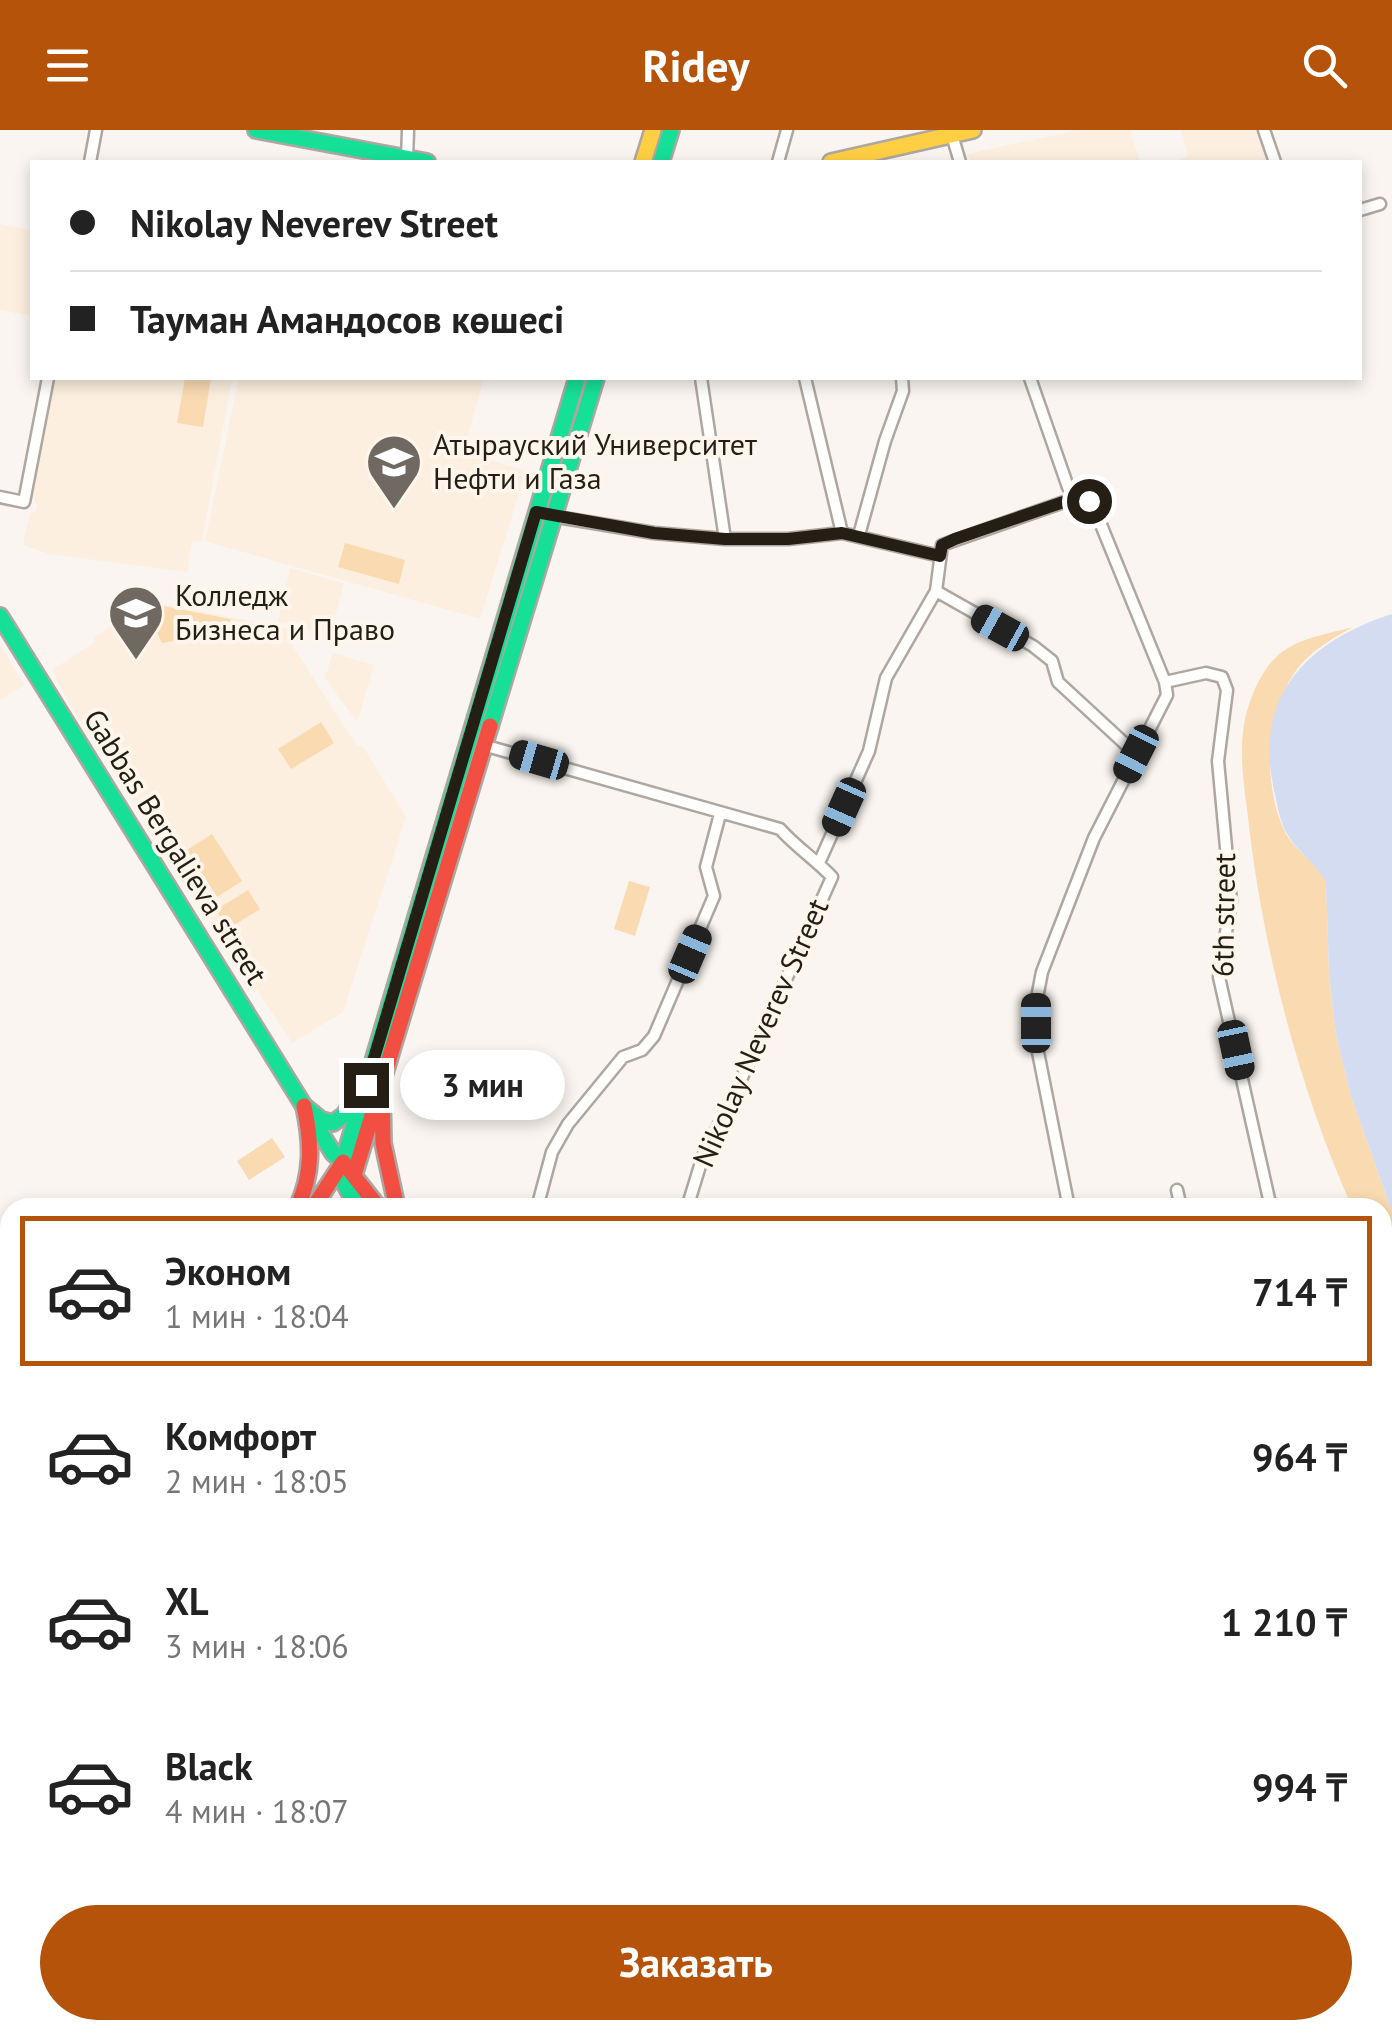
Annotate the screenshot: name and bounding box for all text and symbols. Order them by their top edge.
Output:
text: Ridey [642,36,750,94]
icon: menu [40,38,95,93]
icon: search [1297,38,1352,93]
text: Nikolay Neverev Street [130,198,498,247]
text: Тауман Амандосов көшесі [130,294,564,343]
place label: Атырауский Университет Нефти и Газа [433,424,757,497]
school or university icon: Атырауский Университет Нефти и Газа [364,432,424,511]
route start [1067,479,1112,524]
place label: Колледж Бизнеса и Право [175,575,395,648]
school or university icon: Колледж Бизнеса и Право [106,583,166,662]
car [966,600,1034,656]
street label: Gabbas Bergalieva street [76,701,277,991]
car [1109,720,1163,788]
car [506,737,572,783]
car [818,773,870,841]
street label: 6th street [1202,853,1243,977]
street label: Nikolay Neverev Street [683,892,836,1173]
car [664,921,716,987]
car [1021,993,1051,1053]
car [1215,1018,1257,1082]
callout: 3 мин [401,1050,566,1120]
route end [344,1063,389,1108]
text: 3 мин [441,1064,524,1106]
icon: car [45,1246,135,1336]
text: Эконом [165,1246,291,1295]
text: 714 ₸ [1252,1267,1347,1316]
text: 1 мин · 18:04 [165,1295,349,1337]
icon: car [45,1411,135,1501]
text: Комфорт [165,1411,316,1460]
text: 964 ₸ [1252,1432,1347,1481]
text: 2 мин · 18:05 [165,1460,349,1502]
icon: car [45,1576,135,1666]
text: XL [165,1576,209,1625]
text: 1 210 ₸ [1221,1597,1347,1646]
text: 3 мин · 18:06 [165,1625,349,1667]
icon: car [45,1741,135,1831]
text: Black [165,1741,253,1790]
text: 994 ₸ [1252,1762,1347,1811]
text: 4 мин · 18:07 [165,1790,349,1832]
button: Заказать [40,1905,1352,2020]

